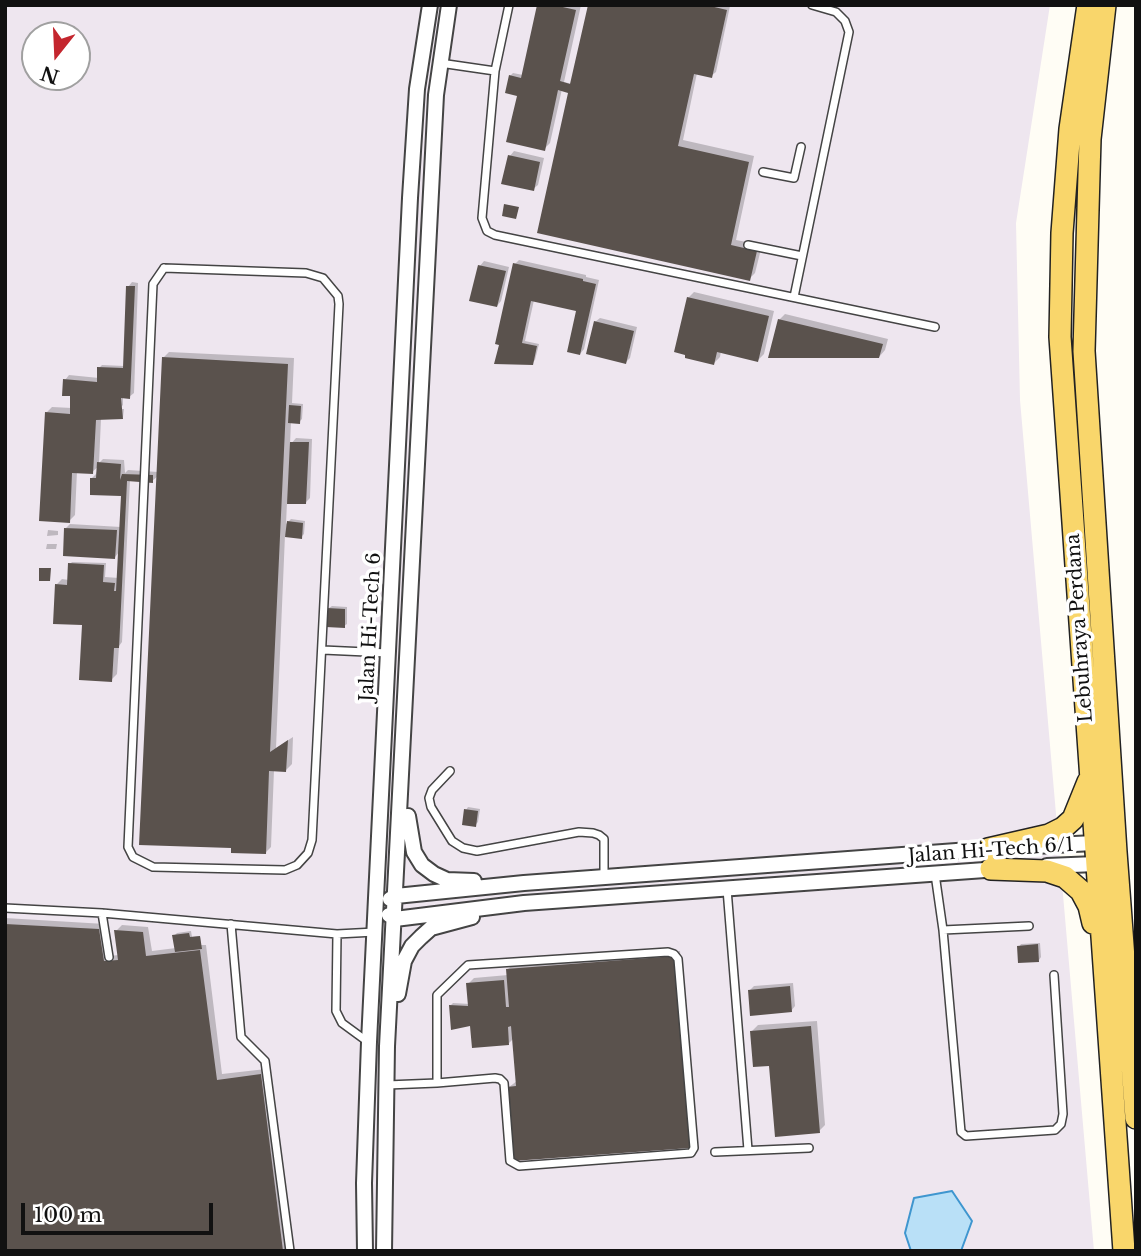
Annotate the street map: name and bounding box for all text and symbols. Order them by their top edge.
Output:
north arrow [21,21,91,91]
text: N [38,61,62,88]
street label: Lebuhraya Perdana [1062,533,1098,723]
street label: Jalan Hi-Tech 6 [356,552,386,702]
street label: Jalan Hi-Tech 6/1 [907,834,1075,868]
scale bar [24,1190,217,1234]
text: 100 m [34,1202,102,1228]

